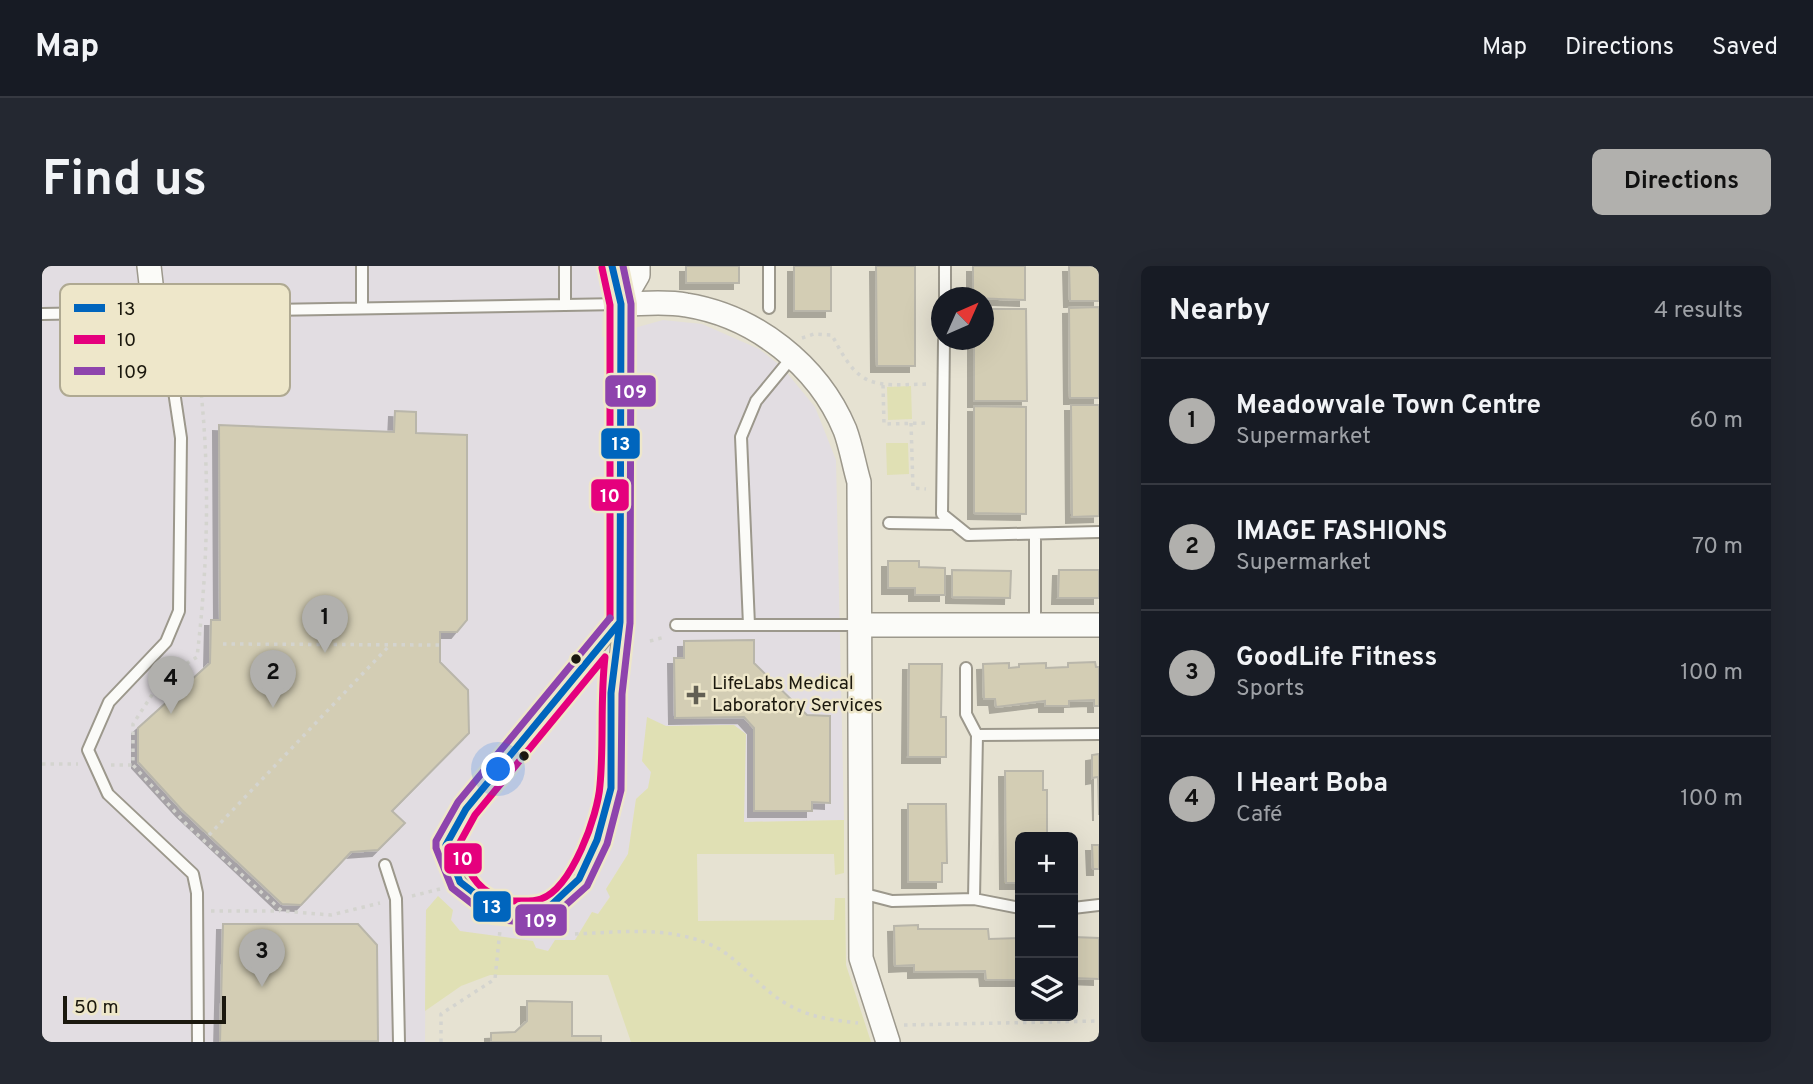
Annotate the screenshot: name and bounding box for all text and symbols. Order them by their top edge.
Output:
text: Map [35,27,99,69]
text: Map [1482,33,1527,63]
text: Directions [1565,33,1674,63]
text: Saved [1712,33,1778,63]
button: Directions [1592,149,1771,215]
text: Find us [42,151,207,213]
legend [60,284,290,396]
north arrow [931,287,994,350]
text: Nearby [1169,293,1270,330]
text: 4 results [1654,297,1743,326]
text: 13 [117,298,136,322]
text: 10 [117,329,136,353]
text: 109 [117,361,148,385]
line badge: 109 [604,374,657,408]
text: 109 [615,381,647,405]
text: Meadowvale Town Centre [1236,390,1541,423]
text: 1 [1187,407,1197,436]
text: 60 m [1690,407,1743,436]
text: Supermarket [1236,423,1371,452]
line badge: 13 [600,427,641,460]
text: 13 [612,433,631,457]
line badge: 10 [590,478,630,512]
text: 10 [600,485,620,509]
text: IMAGE FASHIONS [1236,516,1448,549]
text: 2 [1185,533,1199,562]
text: 70 m [1692,533,1743,562]
text: Supermarket [1236,549,1371,578]
pin: 1 [302,595,348,653]
text: GoodLife Fitness [1236,642,1437,675]
pin: 2 [250,650,296,708]
unlabelled marker [569,652,583,666]
pin: 4 [148,656,194,714]
text: 3 [1185,659,1199,688]
text: 100 m [1680,659,1743,688]
place label: LifeLabs Medical Laboratory Services [712,672,883,718]
text: Sports [1236,675,1304,704]
marker: LifeLabs Medical Laboratory Services [686,685,706,705]
unlabelled marker [517,749,531,763]
your location [481,752,515,786]
text: I Heart Boba [1236,768,1388,801]
text: 4 [1185,785,1199,814]
text: 100 m [1680,785,1743,814]
text: Café [1236,801,1282,830]
map controls [1015,832,1078,1021]
button: + [1015,832,1078,895]
line badge: 10 [443,842,483,875]
text: 10 [453,848,473,872]
line badge: 13 [472,890,512,923]
button: − [1015,895,1078,958]
text: 13 [483,896,502,920]
line badge: 109 [514,903,568,937]
text: 109 [525,910,557,934]
pin: 3 [239,929,285,987]
button: layers [1015,958,1078,1021]
scale bar [63,993,226,1025]
text: 50 m [74,996,119,1020]

